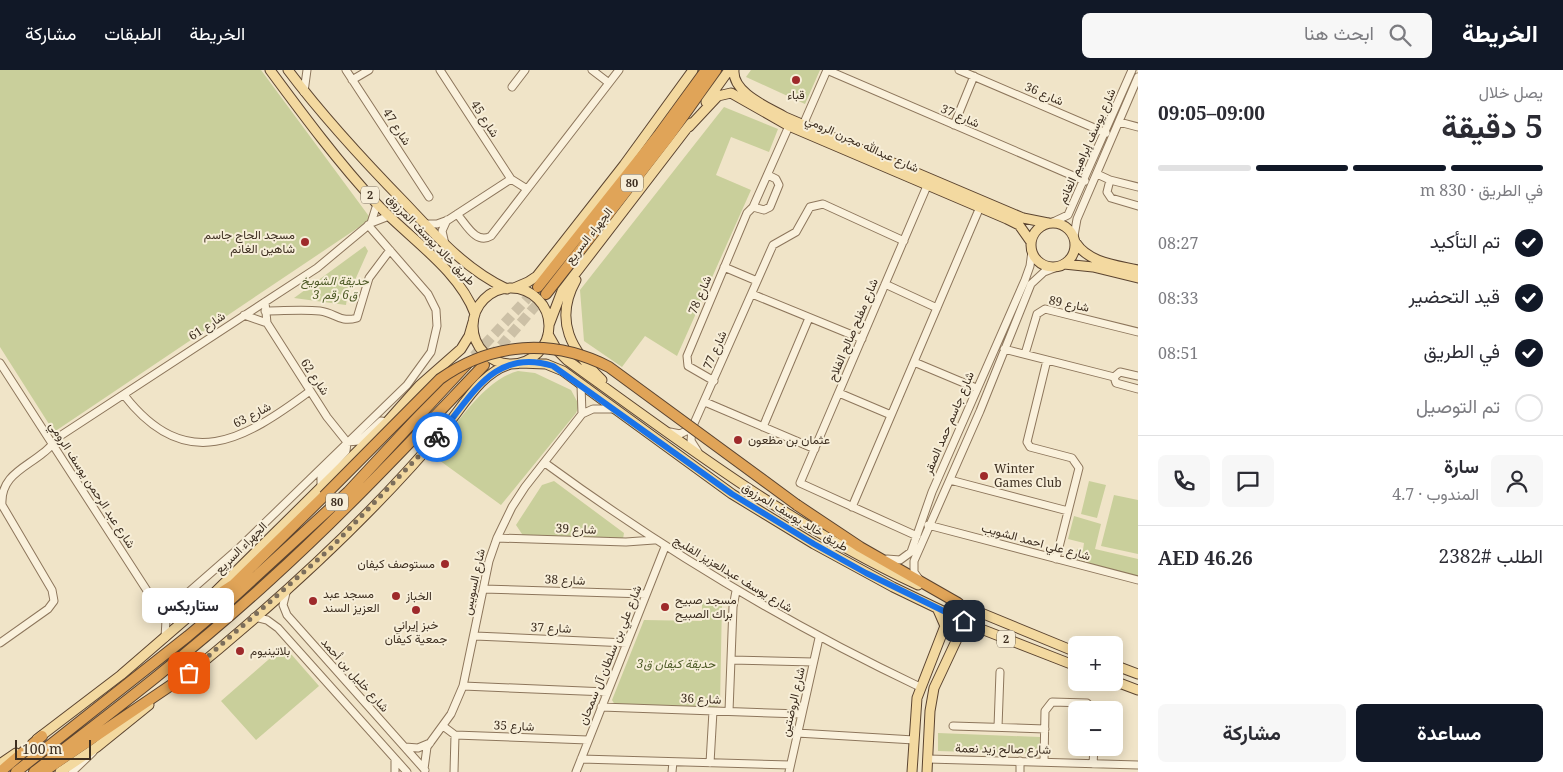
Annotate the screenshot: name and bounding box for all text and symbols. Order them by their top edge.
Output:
search box [1082,13,1432,58]
text: الخريطة [1462,16,1538,49]
text: ابحث هنا [1304,20,1374,46]
text: مشاركة [25,21,76,45]
text: الطبقات [104,21,161,45]
text: الخريطة [189,21,245,45]
icon: search [1386,21,1414,49]
marker: قباء [790,74,802,86]
street label: شارع 36 [1022,78,1066,110]
text: يصل خلال [1479,81,1543,103]
place label: قباء [787,86,805,103]
street label: شارع يوسف إبراهيم الغانم [1053,86,1121,206]
street label: شارع 45 [466,97,504,141]
street label: شارع 37 [938,100,982,132]
text: 09:00–09:05 [1158,100,1265,126]
text: 5 دقيقة [1441,104,1543,147]
street label: شارع 47 [378,105,416,149]
street label: شارع عبدالله مجرن الرومي [802,111,922,178]
road number: 80 [621,175,643,192]
text: في الطريق · 830 m [1420,179,1543,201]
road number: 2 [361,186,379,204]
street label: طريق خالد يوسف المرزوق [383,190,480,289]
street label: الجهراء السريع [561,204,617,268]
place label: مسجد الحاج جاسم شاهين الغانم [204,226,295,257]
text: تم التأكيد [1430,228,1500,254]
icon: check [1515,229,1543,257]
text: 08:27 [1158,232,1198,254]
marker: مسجد الحاج جاسم شاهين الغانم [299,236,311,248]
park label: حديقة الشويخ ق6 رقم 3 [301,272,370,303]
street label: شارع 78 [684,273,716,317]
street label: شارع مفلح صالح الفلاح [823,276,883,384]
text: قيد التحضير [1409,283,1500,309]
icon: check [1515,284,1543,312]
text: 08:33 [1158,287,1198,309]
street label: شارع 89 [1047,291,1091,317]
street label: شارع 61 [185,307,229,345]
street label: شارع 77 [699,328,731,372]
text: في الطريق [1423,338,1500,364]
icon: check [1515,339,1543,367]
text: 08:51 [1158,342,1198,364]
street label: شارع 62 [296,355,334,399]
street label: شارع جاسم حمد الصقر [919,369,979,478]
text: تم التوصيل [1416,393,1500,419]
street label: شارع 63 [230,398,274,432]
courier [412,412,462,462]
street label: شارع عبد الرحمن يوسف الرومي [43,418,140,552]
icon: bike [423,423,451,451]
place label: عثمان بن مظعون [748,431,830,448]
marker: عثمان بن مظعون [732,434,744,446]
text: سارة [1444,453,1479,479]
button: phone [1158,455,1210,507]
button: chat [1222,455,1274,507]
button: person [1491,455,1543,507]
place label: Winter Games Club [994,460,1062,491]
marker: Winter Games Club [978,470,990,482]
street label: طريق خالد يوسف المرزوق [739,478,852,555]
text: المندوب · 4.7 [1392,483,1479,505]
road number: 80 [326,494,348,511]
street label: الجهراء السريع [211,518,271,578]
street label: 39 شارع [555,519,597,539]
street label: شارع علي احمد الشويب [979,519,1092,566]
street label: شارع يوسف عبدالعزيز الفليج [670,531,796,617]
text: الطلب #2382 [1439,543,1543,569]
text: AED 46.26 [1158,545,1253,571]
street label: شارع السويس [458,547,490,617]
place label: مستوصف كيفان [358,555,435,572]
marker: مستوصف كيفان [439,558,451,570]
street label: شارع 38 [544,570,586,590]
street label: شارع علي بن سلطان آل سمحان [574,582,647,728]
place label: مسجد عبد العزيز السند [323,585,379,616]
place label: الخباز [405,587,432,604]
callout: ستاربكس [143,588,235,623]
marker: الخباز [390,590,402,602]
place label: مسجد صبيح براك الصبيح [675,591,737,623]
text: ستاربكس [157,594,219,616]
marker: مسجد عبد العزيز السند [307,595,319,607]
pin [943,600,985,642]
marker: مسجد صبيح براك الصبيح [659,601,671,613]
marker: خبز إيراني جمعية كيفان [410,604,422,616]
icon: home [950,607,978,635]
place label: خبز إيراني جمعية كيفان [385,616,447,647]
street label: شارع 37 [530,618,572,638]
road number: 2 [997,630,1015,648]
street label: شارع خليل بن أحمد [317,634,393,716]
map controls [1068,636,1123,756]
button: + [1068,636,1123,691]
place label: بلاتينيوم [250,642,290,659]
marker: بلاتينيوم [234,645,246,657]
pin [168,652,210,694]
park label: حديقة كيفان ق3 [636,655,716,672]
icon: bag [175,659,203,687]
street label: شارع الروضتين [776,665,810,739]
street label: شارع 36 [680,689,722,709]
button: − [1068,701,1123,756]
button: مشاركة [1158,704,1346,762]
button: مساعدة [1356,704,1543,762]
street label: شارع 35 [493,716,535,736]
scale bar [15,737,91,760]
text: 100 m [22,739,62,758]
street label: شارع صالح زيد نعمة [955,739,1051,759]

